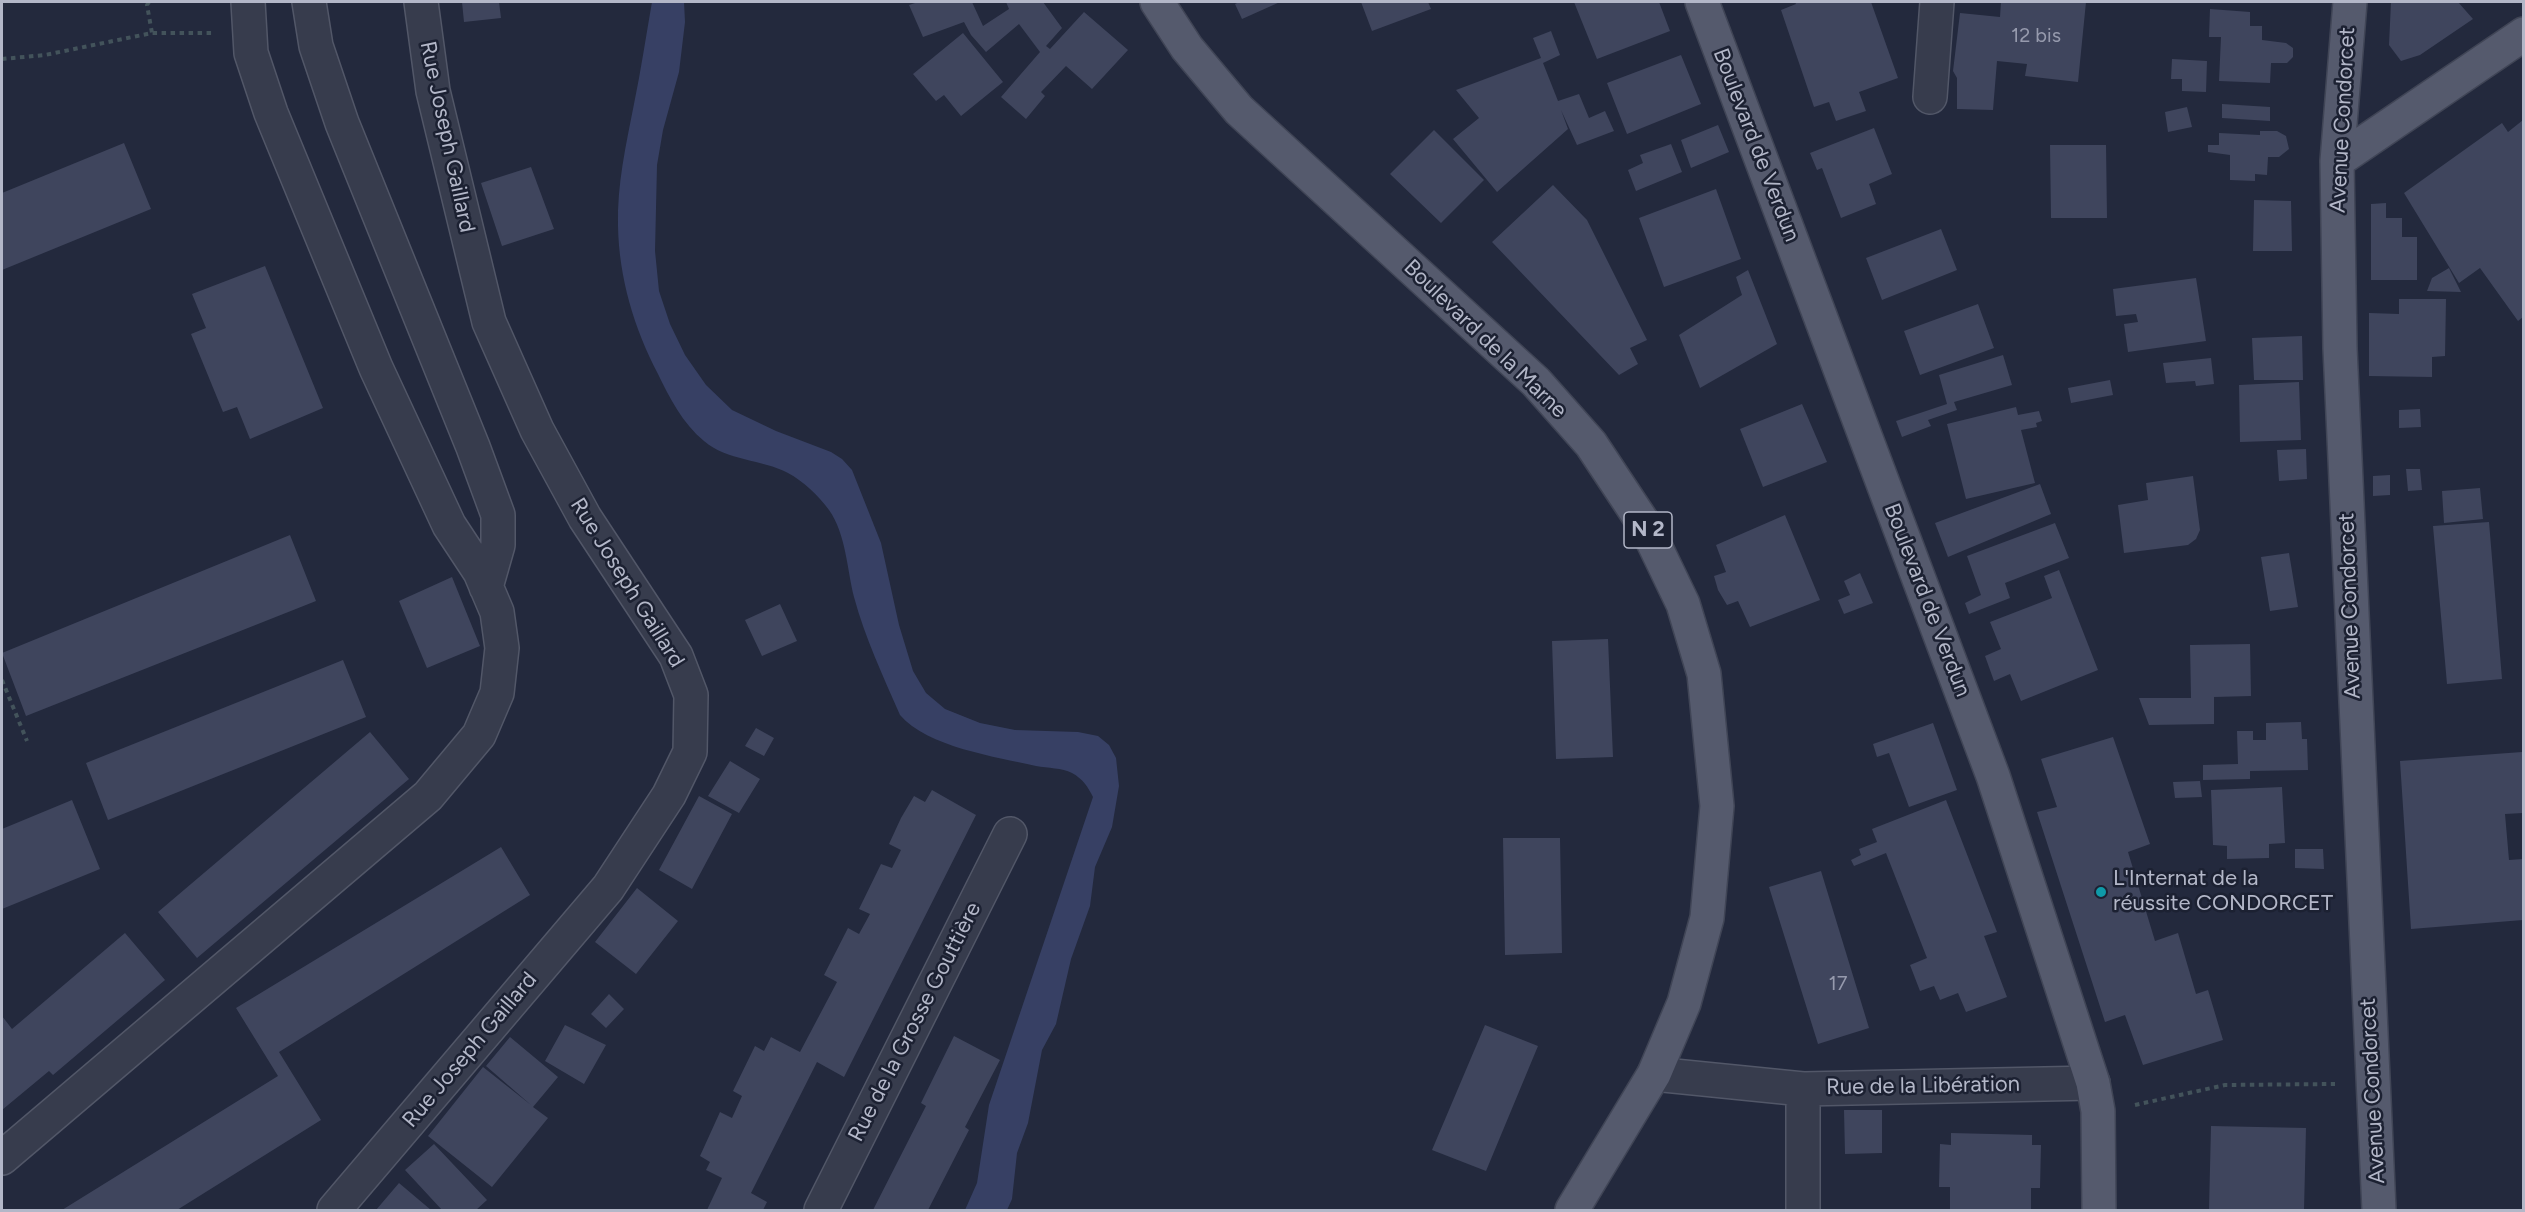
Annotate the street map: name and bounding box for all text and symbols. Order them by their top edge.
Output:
house number: 12 bis [2011,24,2061,48]
street label: Avenue Condorcet [2325,26,2361,214]
street label: Rue Joseph Gaillard [414,39,480,235]
street label: Boulevard de Verdun [1707,45,1805,245]
street label: Boulevard de la Marne [1398,254,1572,424]
street label: Rue Joseph Gaillard [564,493,690,673]
street label: Boulevard de Verdun [1878,500,1976,700]
road number: N 2 [1624,512,1672,548]
street label: Avenue Condorcet [2334,513,2366,699]
place label: L'Internat de la réussite CONDORCET [2113,866,2333,918]
marker: L'Internat de la réussite CONDORCET [2094,885,2108,899]
street label: Rue de la Grosse Gouttière [843,898,987,1146]
street label: Rue Joseph Gaillard [397,967,543,1133]
house number: 17 [1829,972,1847,996]
street label: Avenue Condorcet [2355,997,2391,1185]
street label: Rue de la Libération [1826,1071,2020,1101]

